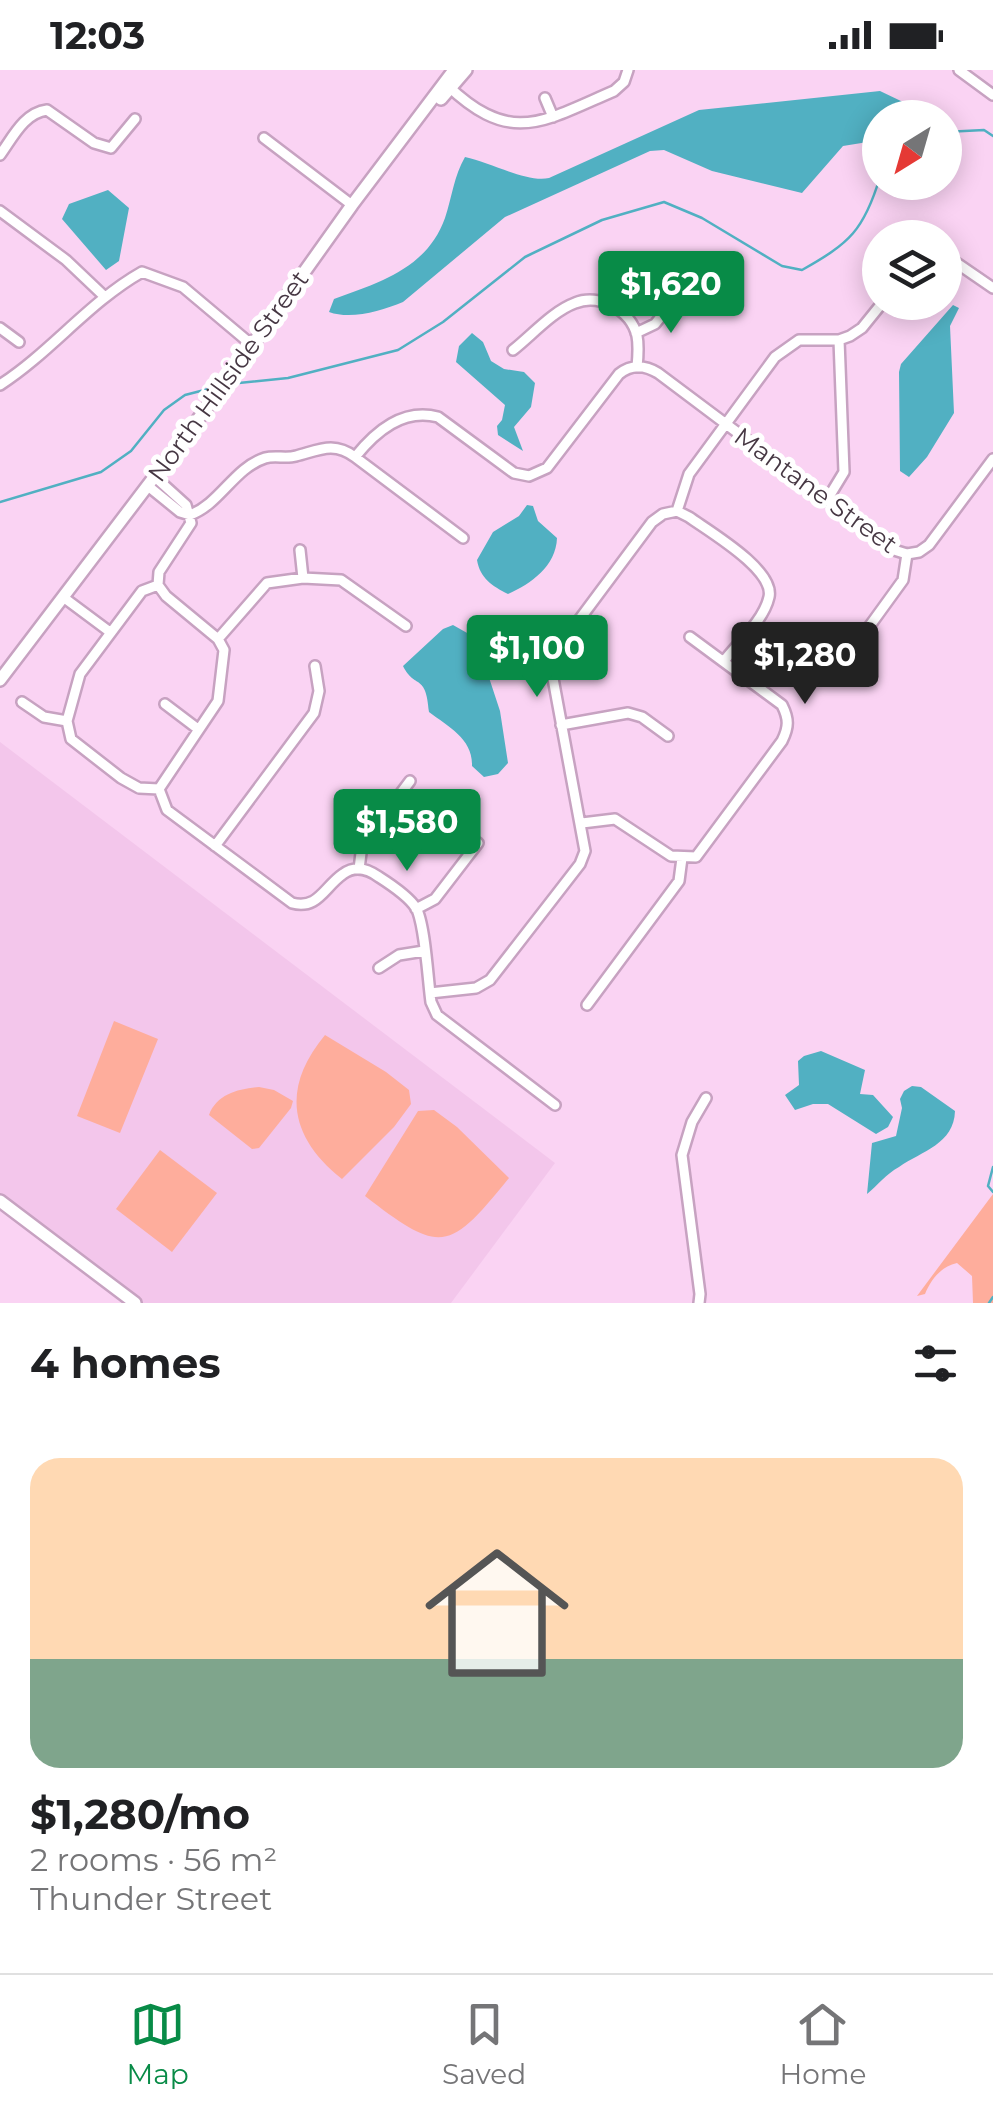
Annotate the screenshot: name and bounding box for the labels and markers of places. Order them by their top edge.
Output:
pin: $1,620 [590,251,752,336]
pin: $1,100 [456,615,618,700]
pin: $1,280 [724,622,886,707]
pin: $1,580 [326,789,488,874]

